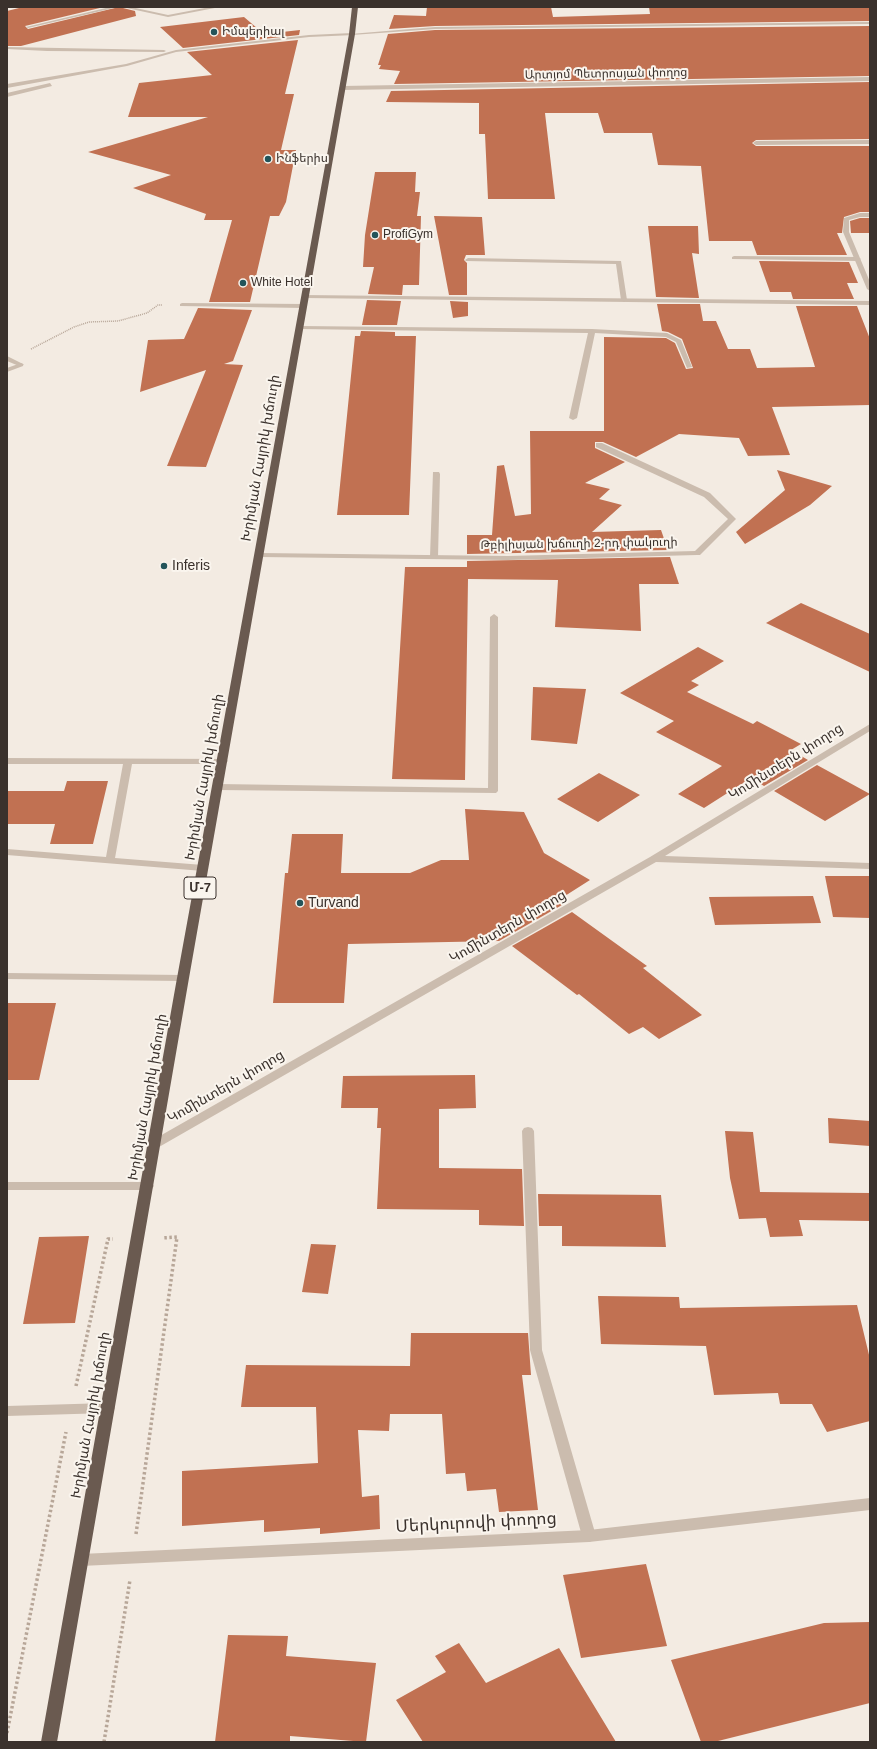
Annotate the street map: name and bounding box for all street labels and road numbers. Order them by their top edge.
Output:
street label: Արտյոմ Պետրոսյան փողոց [524,65,688,83]
street label: Խրիմյան Հայրիկ խճուղի [238,373,284,543]
street label: Թբիլիսյան խճուղի 2-րդ փակուղի [480,535,678,553]
street label: Խրիմյան Հայրիկ խճուղի [182,692,228,862]
street label: Կոմինտերն փողոց [726,720,846,804]
road number: Մ-7 [184,877,216,899]
street label: Կոմինտերն փողոց [447,887,569,967]
street label: Խրիմյան Հայրիկ խճուղի [125,1012,171,1182]
street label: Կոմինտերն փողոց [165,1047,287,1127]
street label: Խրիմյան Հայրիկ խճուղի [68,1330,114,1500]
street label: Մերկուրովի փողոց [395,1509,557,1537]

